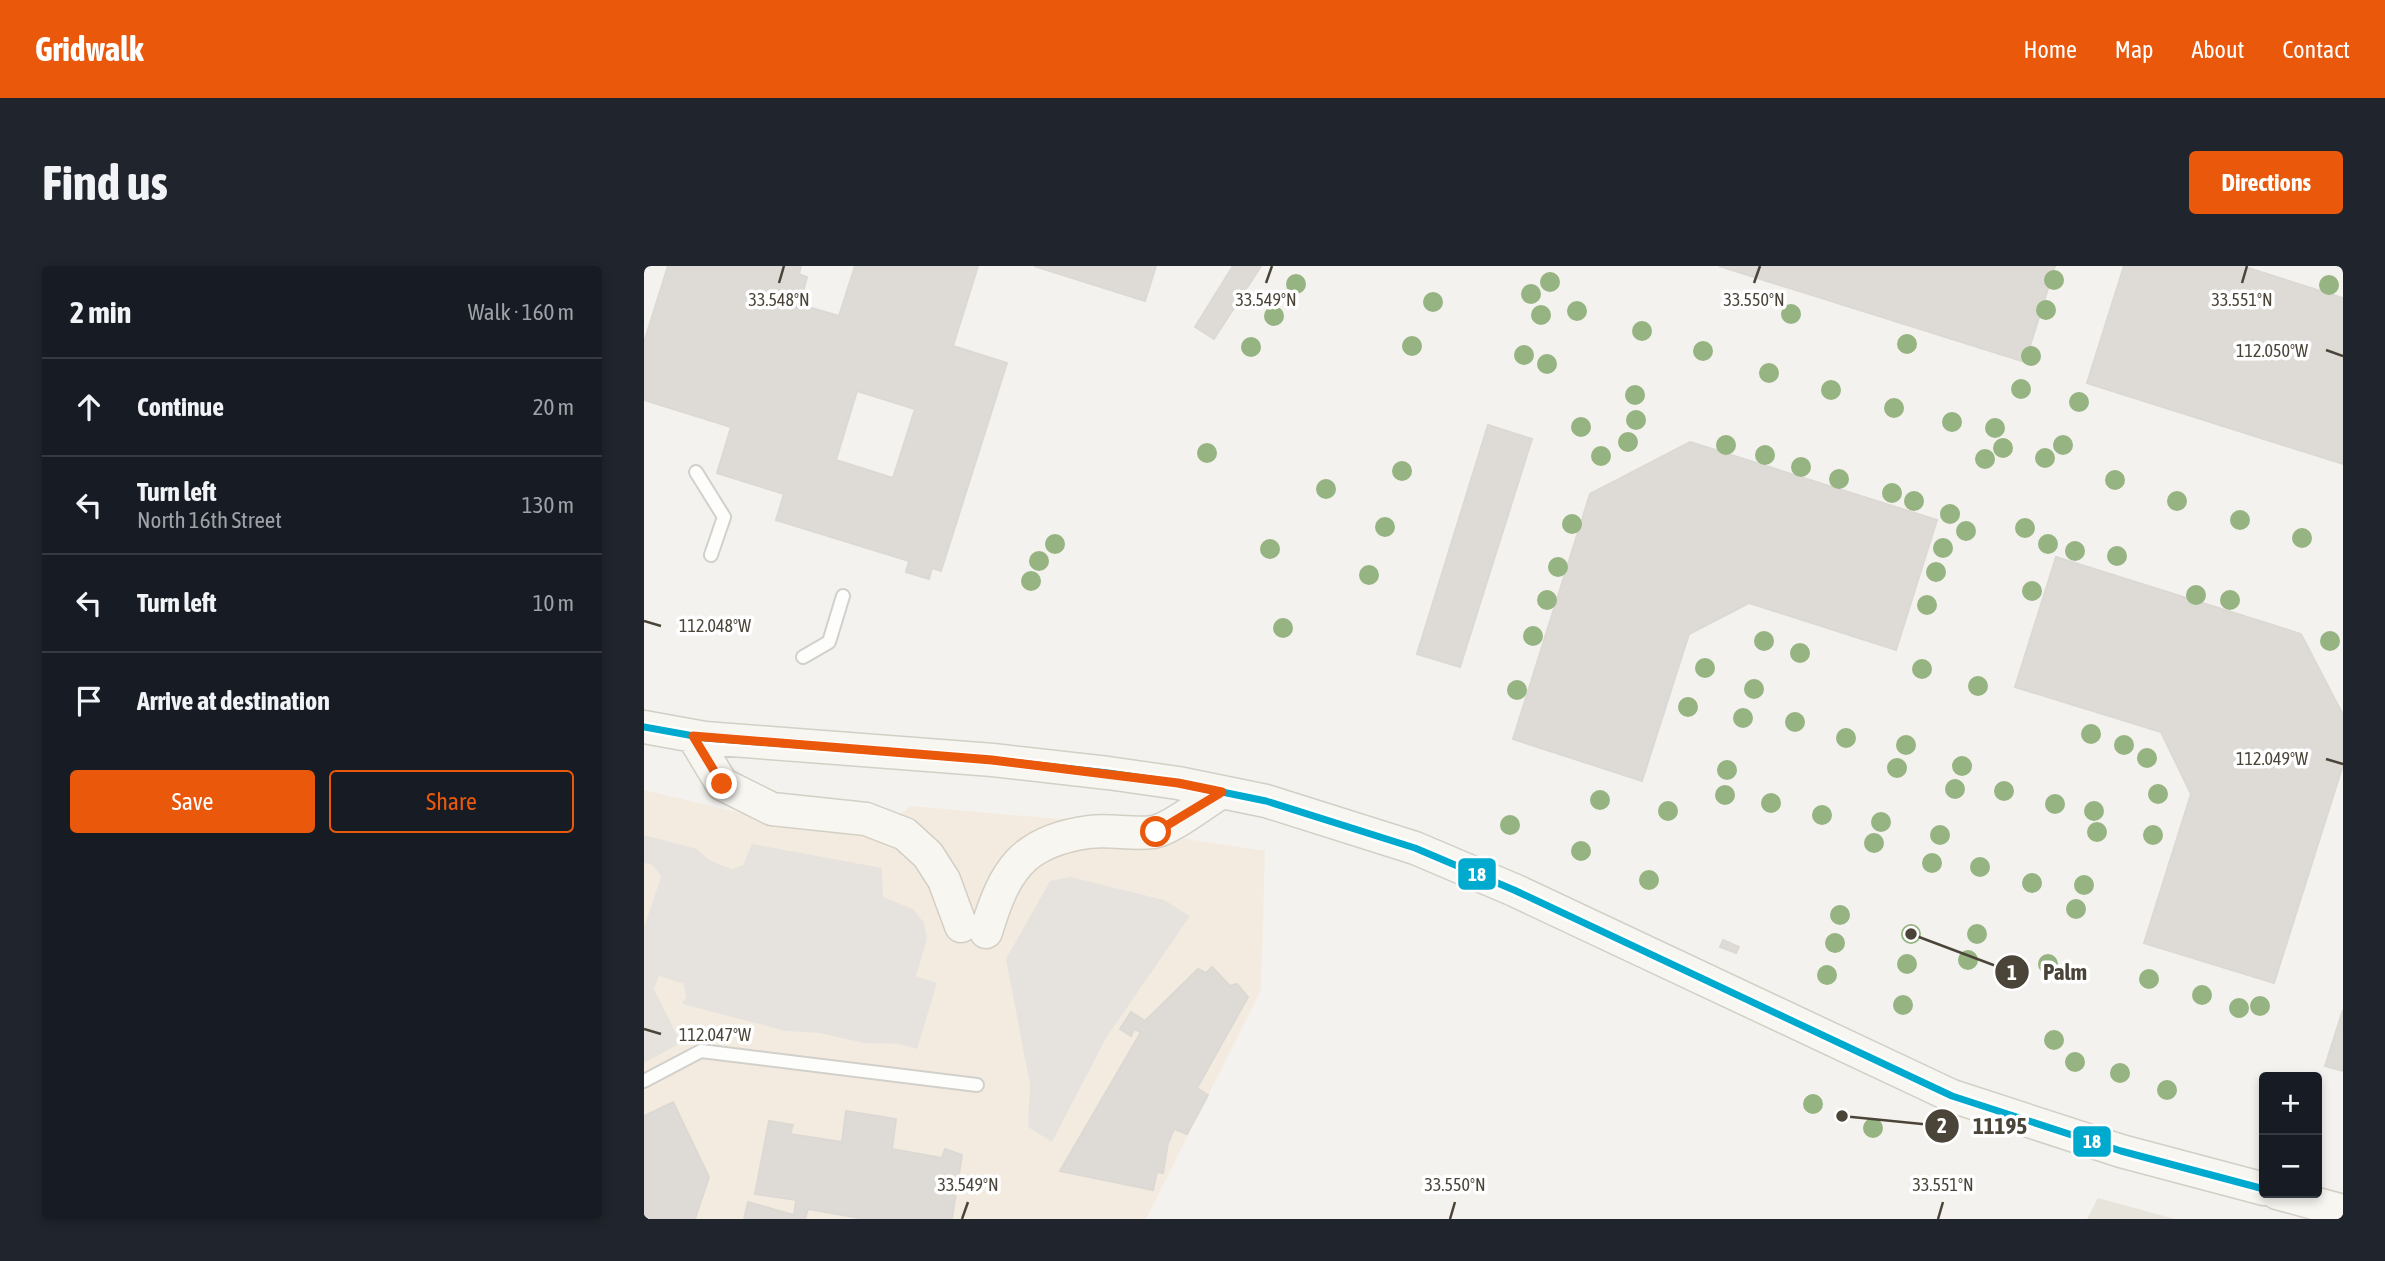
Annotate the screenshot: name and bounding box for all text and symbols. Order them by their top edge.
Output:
text: Gridwalk [35,30,143,68]
text: Home [2023,36,2077,63]
text: Map [2115,36,2153,63]
text: About [2191,36,2244,63]
text: Contact [2282,36,2350,63]
button: Directions [2189,151,2343,214]
text: Find us [42,154,168,210]
text: 33.548°N [748,289,810,310]
text: 33.549°N [1235,289,1297,310]
text: 33.550°N [1723,289,1785,310]
text: 33.551°N [2211,289,2273,310]
text: 2 min [70,295,131,329]
text: Walk · 160 m [468,299,574,325]
text: 112.050°W [2236,340,2308,361]
icon: ahead [70,388,108,426]
text: Continue [137,392,224,422]
text: 20 m [533,394,574,420]
text: Turn left [137,477,217,507]
icon: left [70,486,108,524]
text: 130 m [522,492,574,518]
text: North 16th Street [137,507,282,533]
icon: left [70,584,108,622]
text: Turn left [137,588,217,618]
text: 10 m [533,590,574,616]
text: 112.048°W [679,615,751,636]
icon: arrive [70,682,108,720]
text: Arrive at destination [137,686,330,716]
text: 112.049°W [2236,748,2308,769]
route end [706,768,737,799]
button: Save [70,770,315,833]
button: Share [329,770,574,833]
route start [1140,816,1171,847]
line badge: 18 [1457,857,1497,891]
text: 18 [1468,863,1486,885]
callout: Palm [1994,950,2102,994]
text: Palm [2043,959,2087,985]
text: 1 [2007,960,2017,984]
text: 112.047°W [679,1024,751,1045]
map controls [2259,1072,2322,1198]
button: + [2259,1072,2322,1135]
callout: 11195 [1924,1104,2041,1148]
text: 2 [1937,1113,1947,1137]
text: 11195 [1973,1113,2027,1139]
line badge: 18 [2072,1125,2112,1158]
text: 18 [2083,1130,2101,1152]
button: − [2259,1135,2322,1198]
text: 33.549°N [937,1174,999,1195]
text: 33.550°N [1424,1174,1486,1195]
text: 33.551°N [1912,1174,1974,1195]

